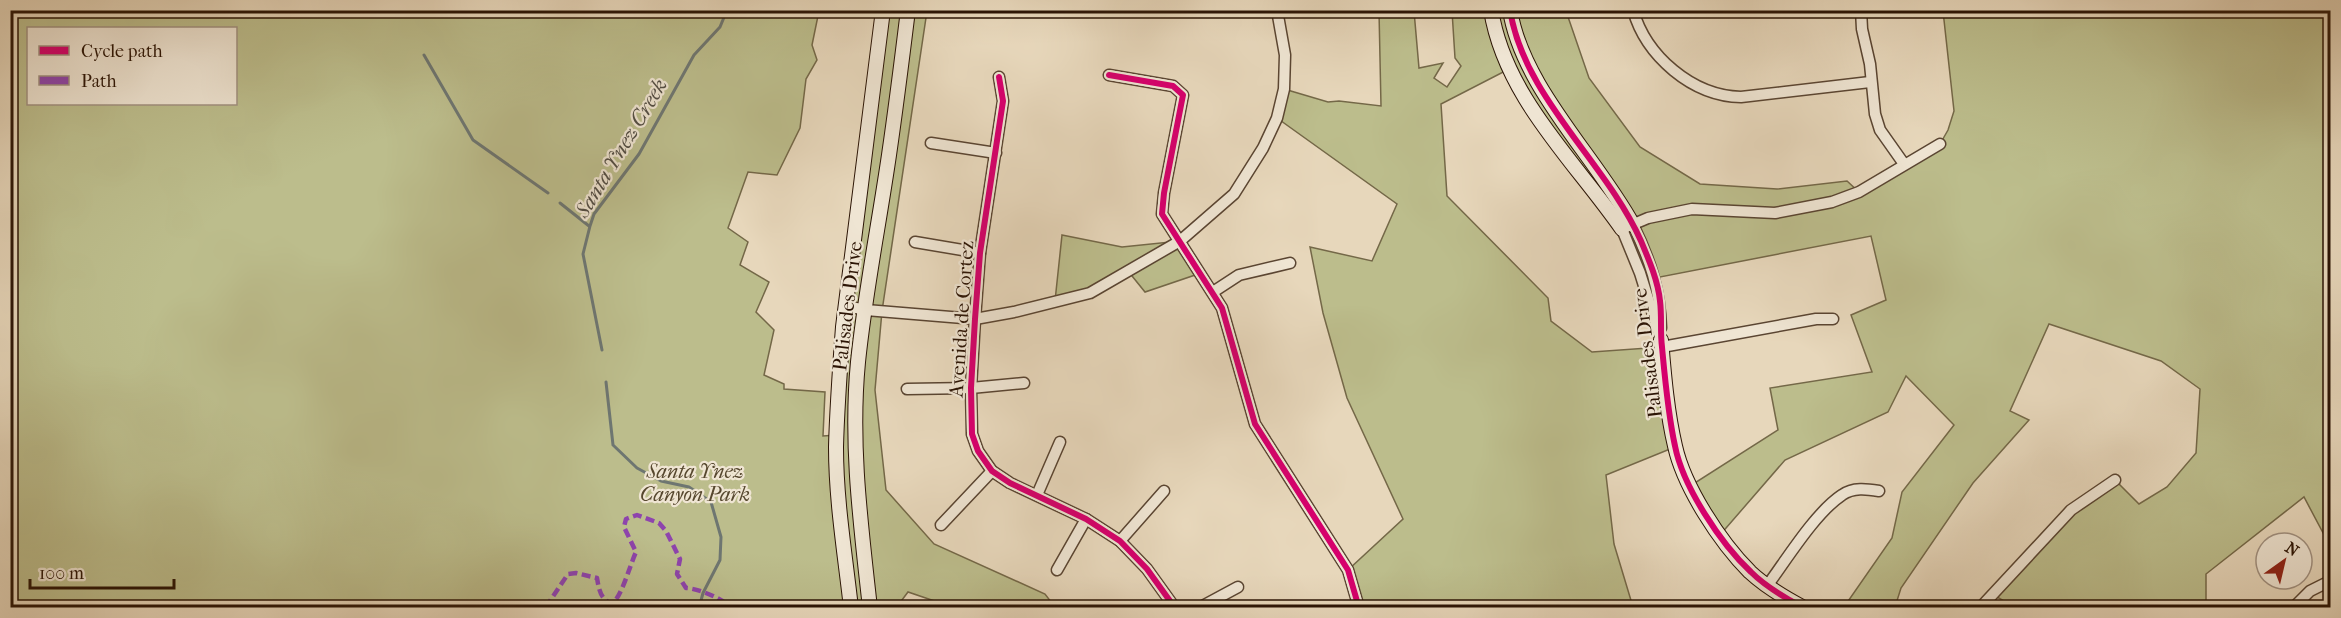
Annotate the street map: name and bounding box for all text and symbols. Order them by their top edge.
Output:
legend [27,27,237,105]
text: Cycle path [81,41,162,62]
text: Path [81,71,117,92]
water label: Santa Ynez Creek [570,74,672,223]
street label: Palisades Drive [828,240,867,372]
street label: Avenida de Cortez [944,240,978,399]
street label: Palisades Drive [1628,287,1667,419]
park label: Santa Ynez Canyon Park [640,460,750,506]
north arrow [2254,531,2314,591]
text: N [2282,538,2303,561]
scale bar [30,552,174,590]
text: 100 m [39,563,84,584]

